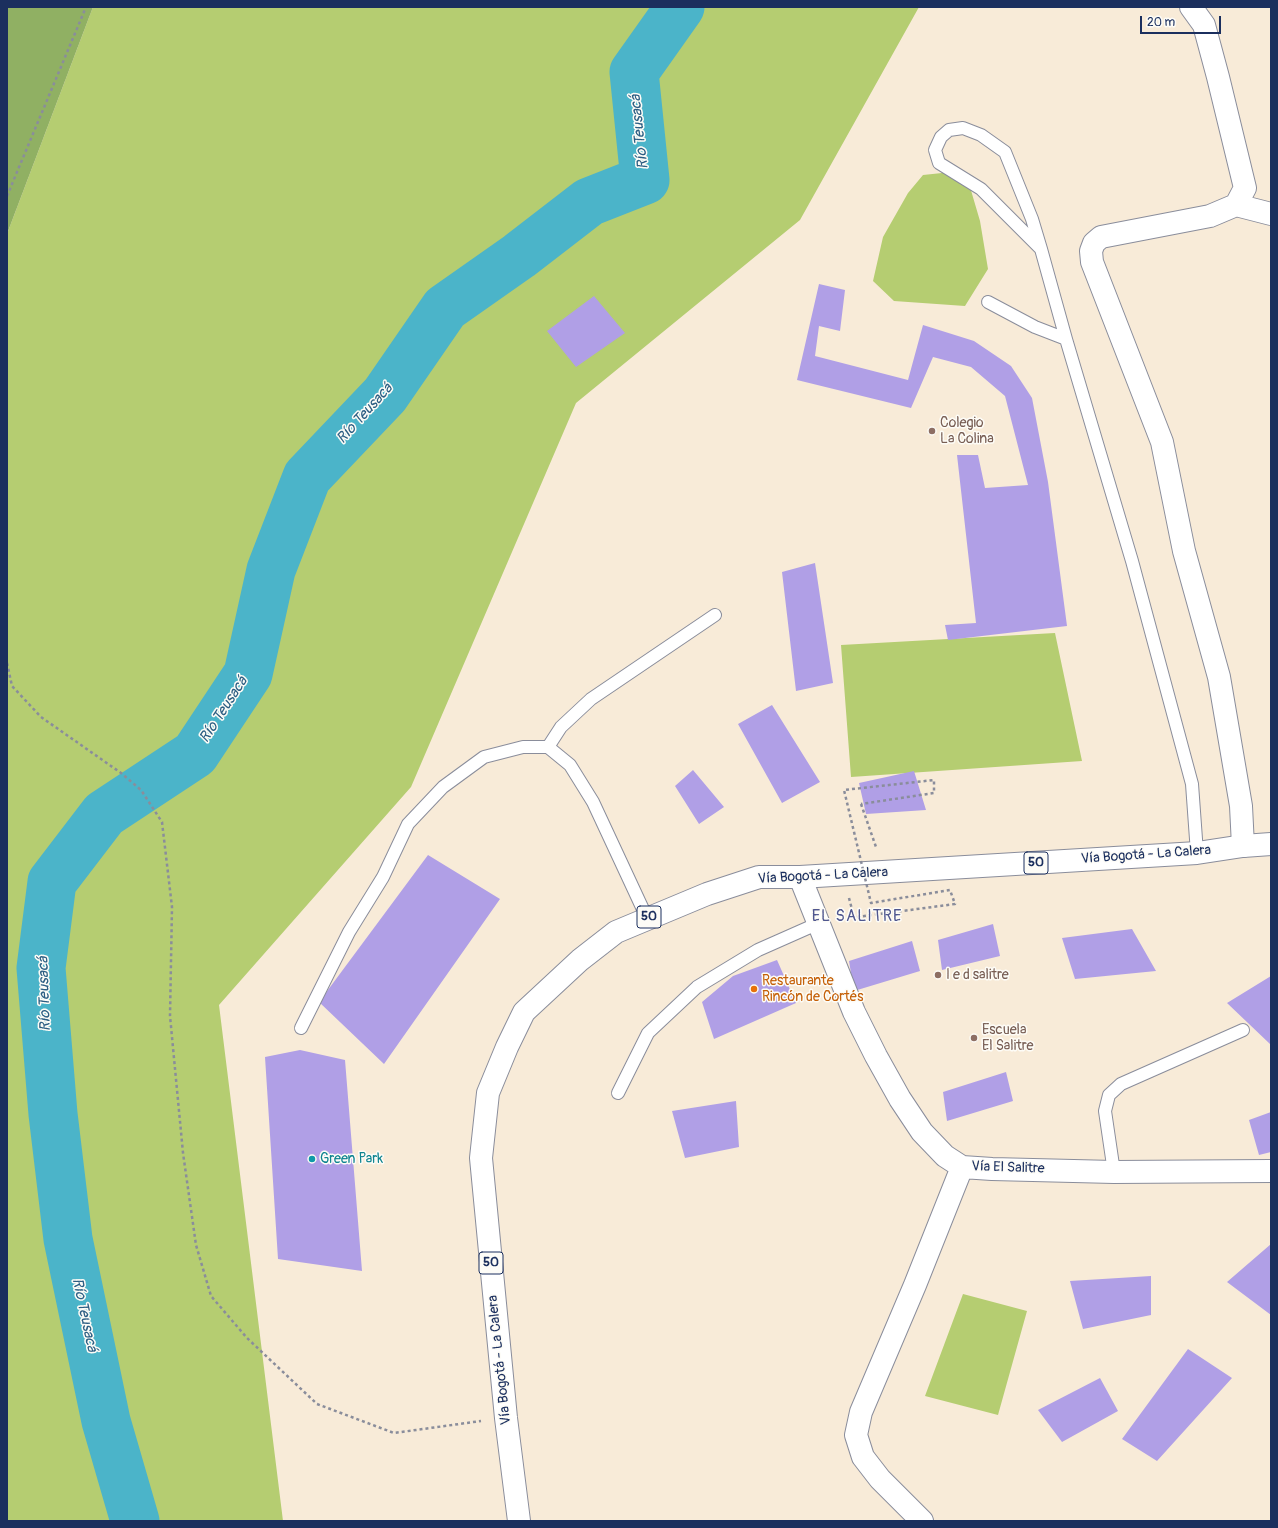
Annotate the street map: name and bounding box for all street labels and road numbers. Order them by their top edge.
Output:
street label: Vía Bogotá - La Calera [1080,842,1212,868]
road number: 50 [1024,852,1048,874]
street label: Vía Bogotá - La Calera [757,864,889,888]
road number: 50 [637,906,661,928]
street label: Vía El Salitre [971,1158,1045,1178]
road number: 50 [479,1252,503,1274]
street label: Vía Bogotá - La Calera [485,1294,515,1426]

